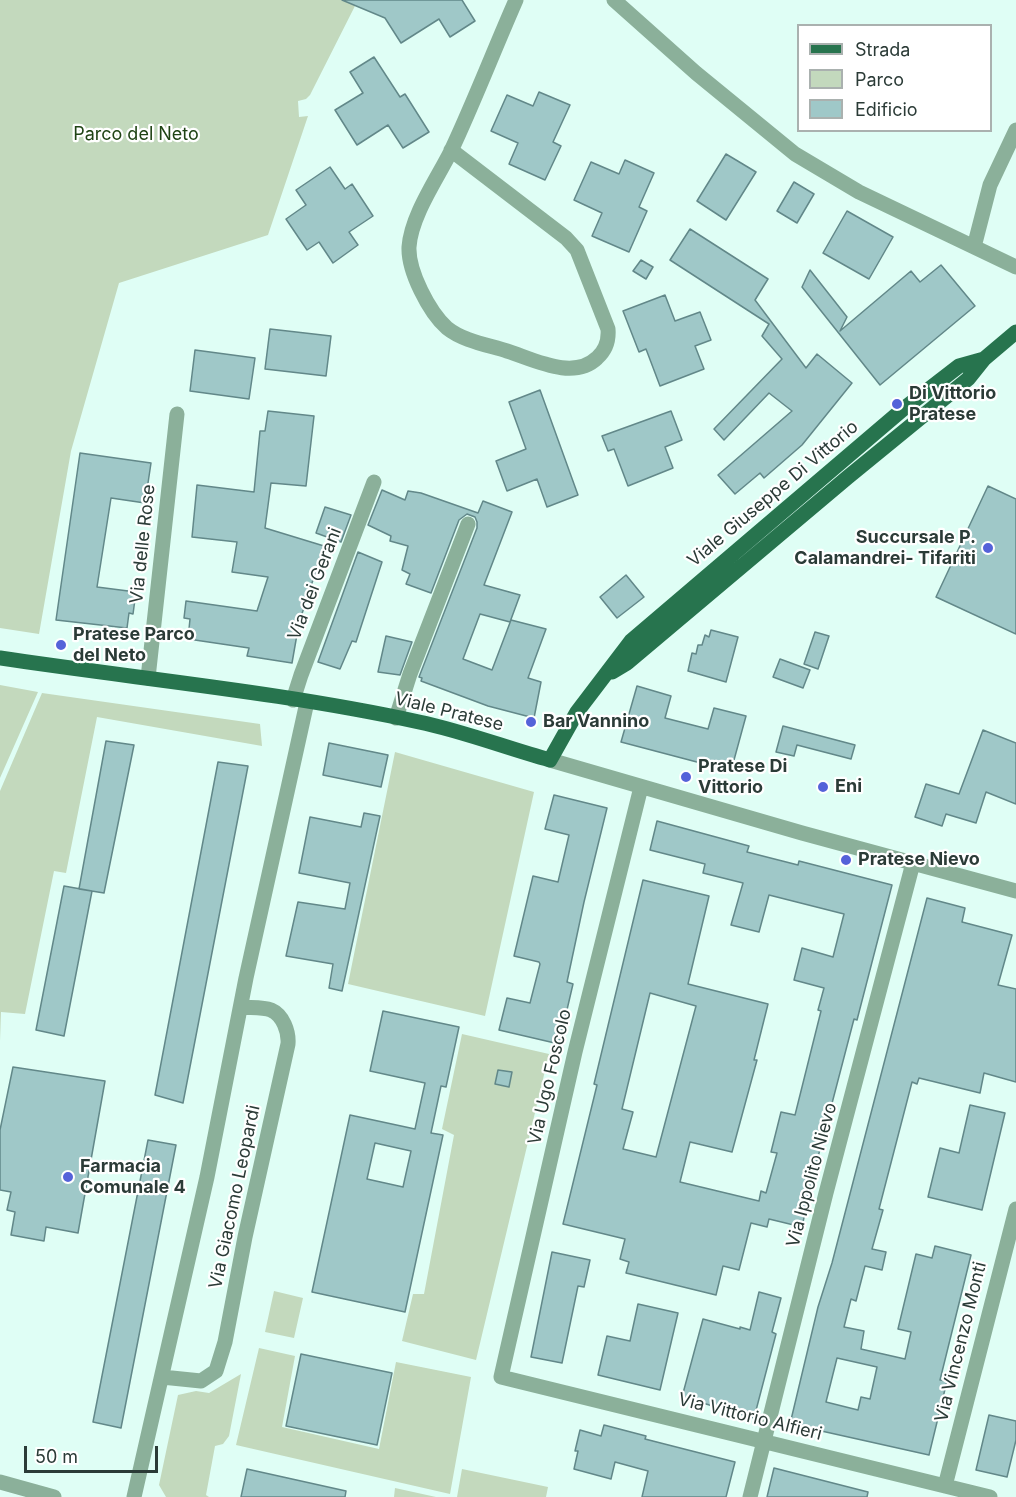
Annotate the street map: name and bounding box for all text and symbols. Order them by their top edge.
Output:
legend [797,24,992,132]
text: Strada [855,39,910,60]
text: Parco [855,69,904,90]
text: Edificio [855,99,918,120]
park label: Parco del Neto [73,124,199,146]
place label: Di Vittorio Pratese [909,383,996,426]
marker: Di Vittorio Pratese [890,397,904,411]
street label: Viale Giuseppe Di Vittorio [683,416,863,572]
street label: Via delle Rose [126,483,160,605]
street label: Via dei Gerani [284,525,346,643]
place label: Succursale P. Calamandrei- Tifariti [794,527,976,570]
marker: Succursale P. Calamandrei- Tifariti [981,541,995,555]
place label: Pratese Parco del Neto [73,624,195,666]
marker: Pratese Parco del Neto [54,638,68,652]
street label: Viale Pratese [392,688,506,736]
place label: Bar Vannino [543,711,649,733]
marker: Bar Vannino [524,715,538,729]
place label: Pratese Di Vittorio [698,756,787,798]
marker: Pratese Di Vittorio [679,770,693,784]
place label: Eni [835,776,862,798]
marker: Eni [816,780,830,794]
place label: Pratese Nievo [858,849,980,871]
marker: Pratese Nievo [839,853,853,867]
street label: Via Ugo Foscolo [524,1007,576,1147]
street label: Via Ippolito Nievo [782,1100,842,1250]
street label: Via Giacomo Leopardi [205,1103,265,1291]
place label: Farmacia Comunale 4 [80,1156,186,1198]
marker: Farmacia Comunale 4 [61,1170,75,1184]
street label: Via Vincenzo Monti [931,1260,991,1424]
street label: Via Vittorio Alfieri [676,1389,824,1445]
scale bar [27,1434,160,1472]
text: 50 m [35,1446,78,1467]

